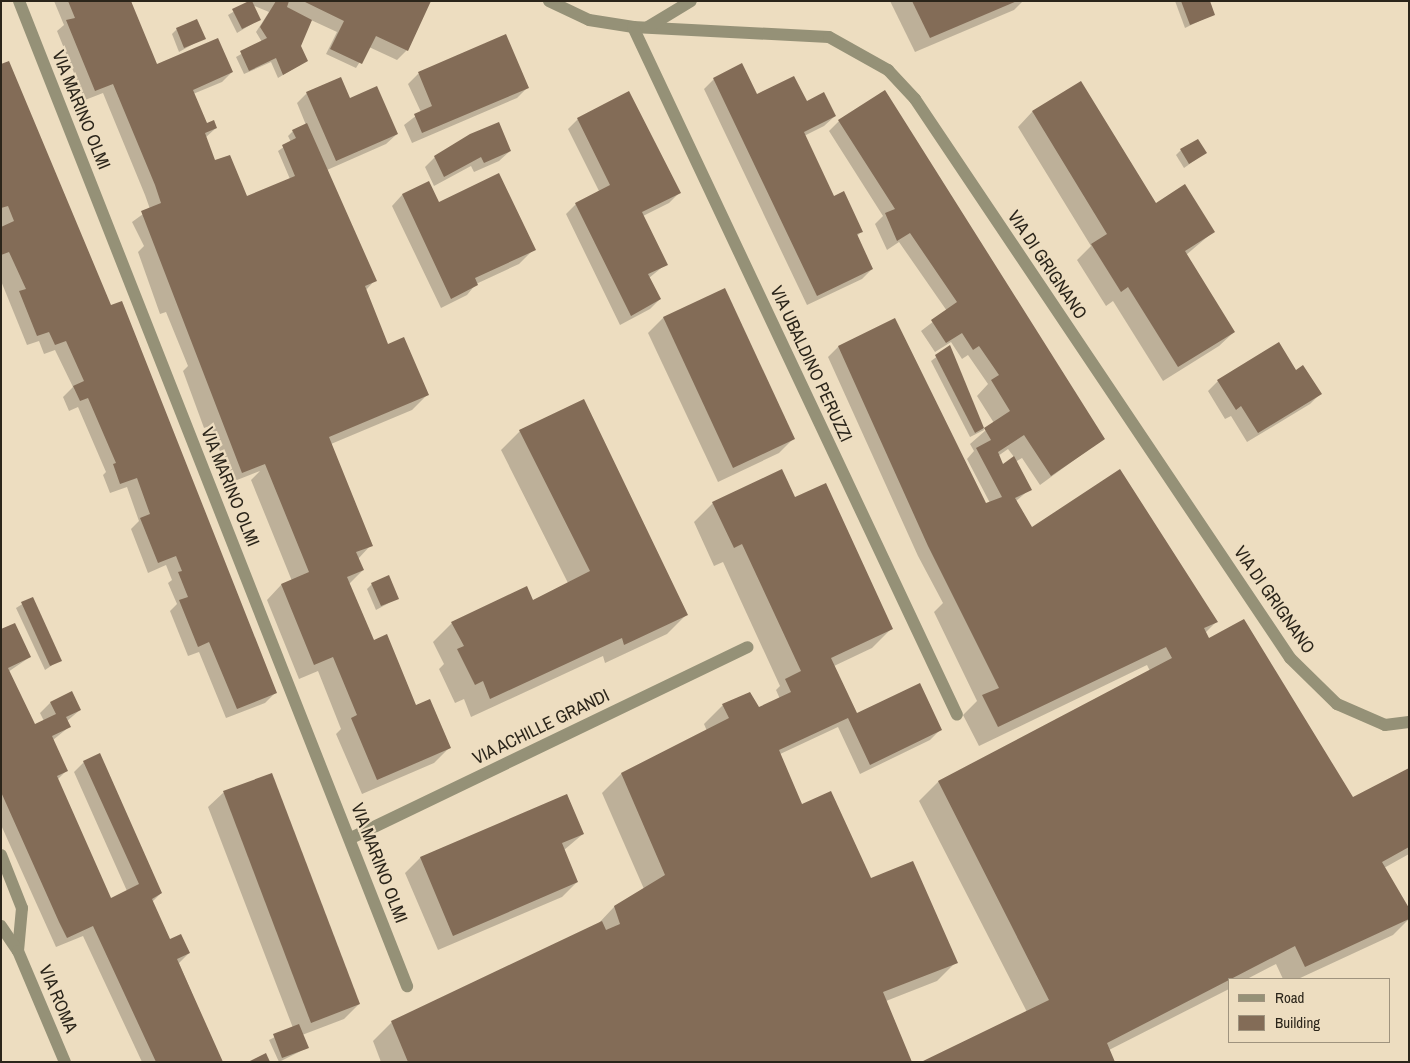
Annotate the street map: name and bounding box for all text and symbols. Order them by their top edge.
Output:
street label: VIA MARINO OLMI [47,47,115,173]
street label: VIA DI GRIGNANO [1003,206,1091,324]
street label: VIA UBALDINO PERUZZI [765,282,857,446]
street label: VIA MARINO OLMI [196,424,264,550]
street label: VIA DI GRIGNANO [1229,542,1319,658]
street label: VIA ACHILLE GRANDI [468,684,614,770]
street label: VIA MARINO OLMI [346,800,412,926]
street label: VIA ROMA [34,962,82,1036]
legend [1228,978,1390,1043]
text: Road [1275,987,1304,1008]
text: Building [1275,1012,1320,1033]

